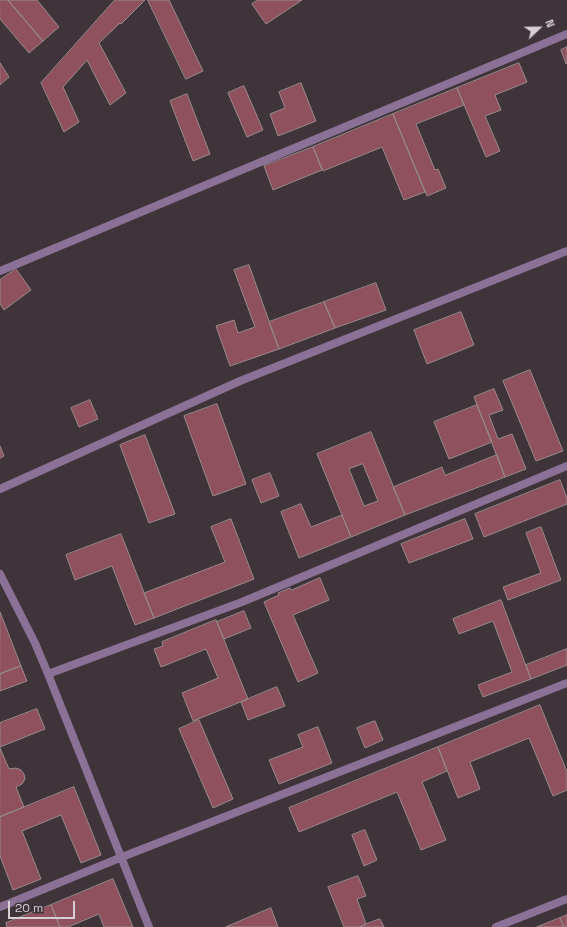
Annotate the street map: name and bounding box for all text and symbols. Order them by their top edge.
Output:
north arrow [519,8,559,48]
text: N [542,17,558,30]
scale bar [10,893,77,919]
text: 20 m [15,900,43,916]

